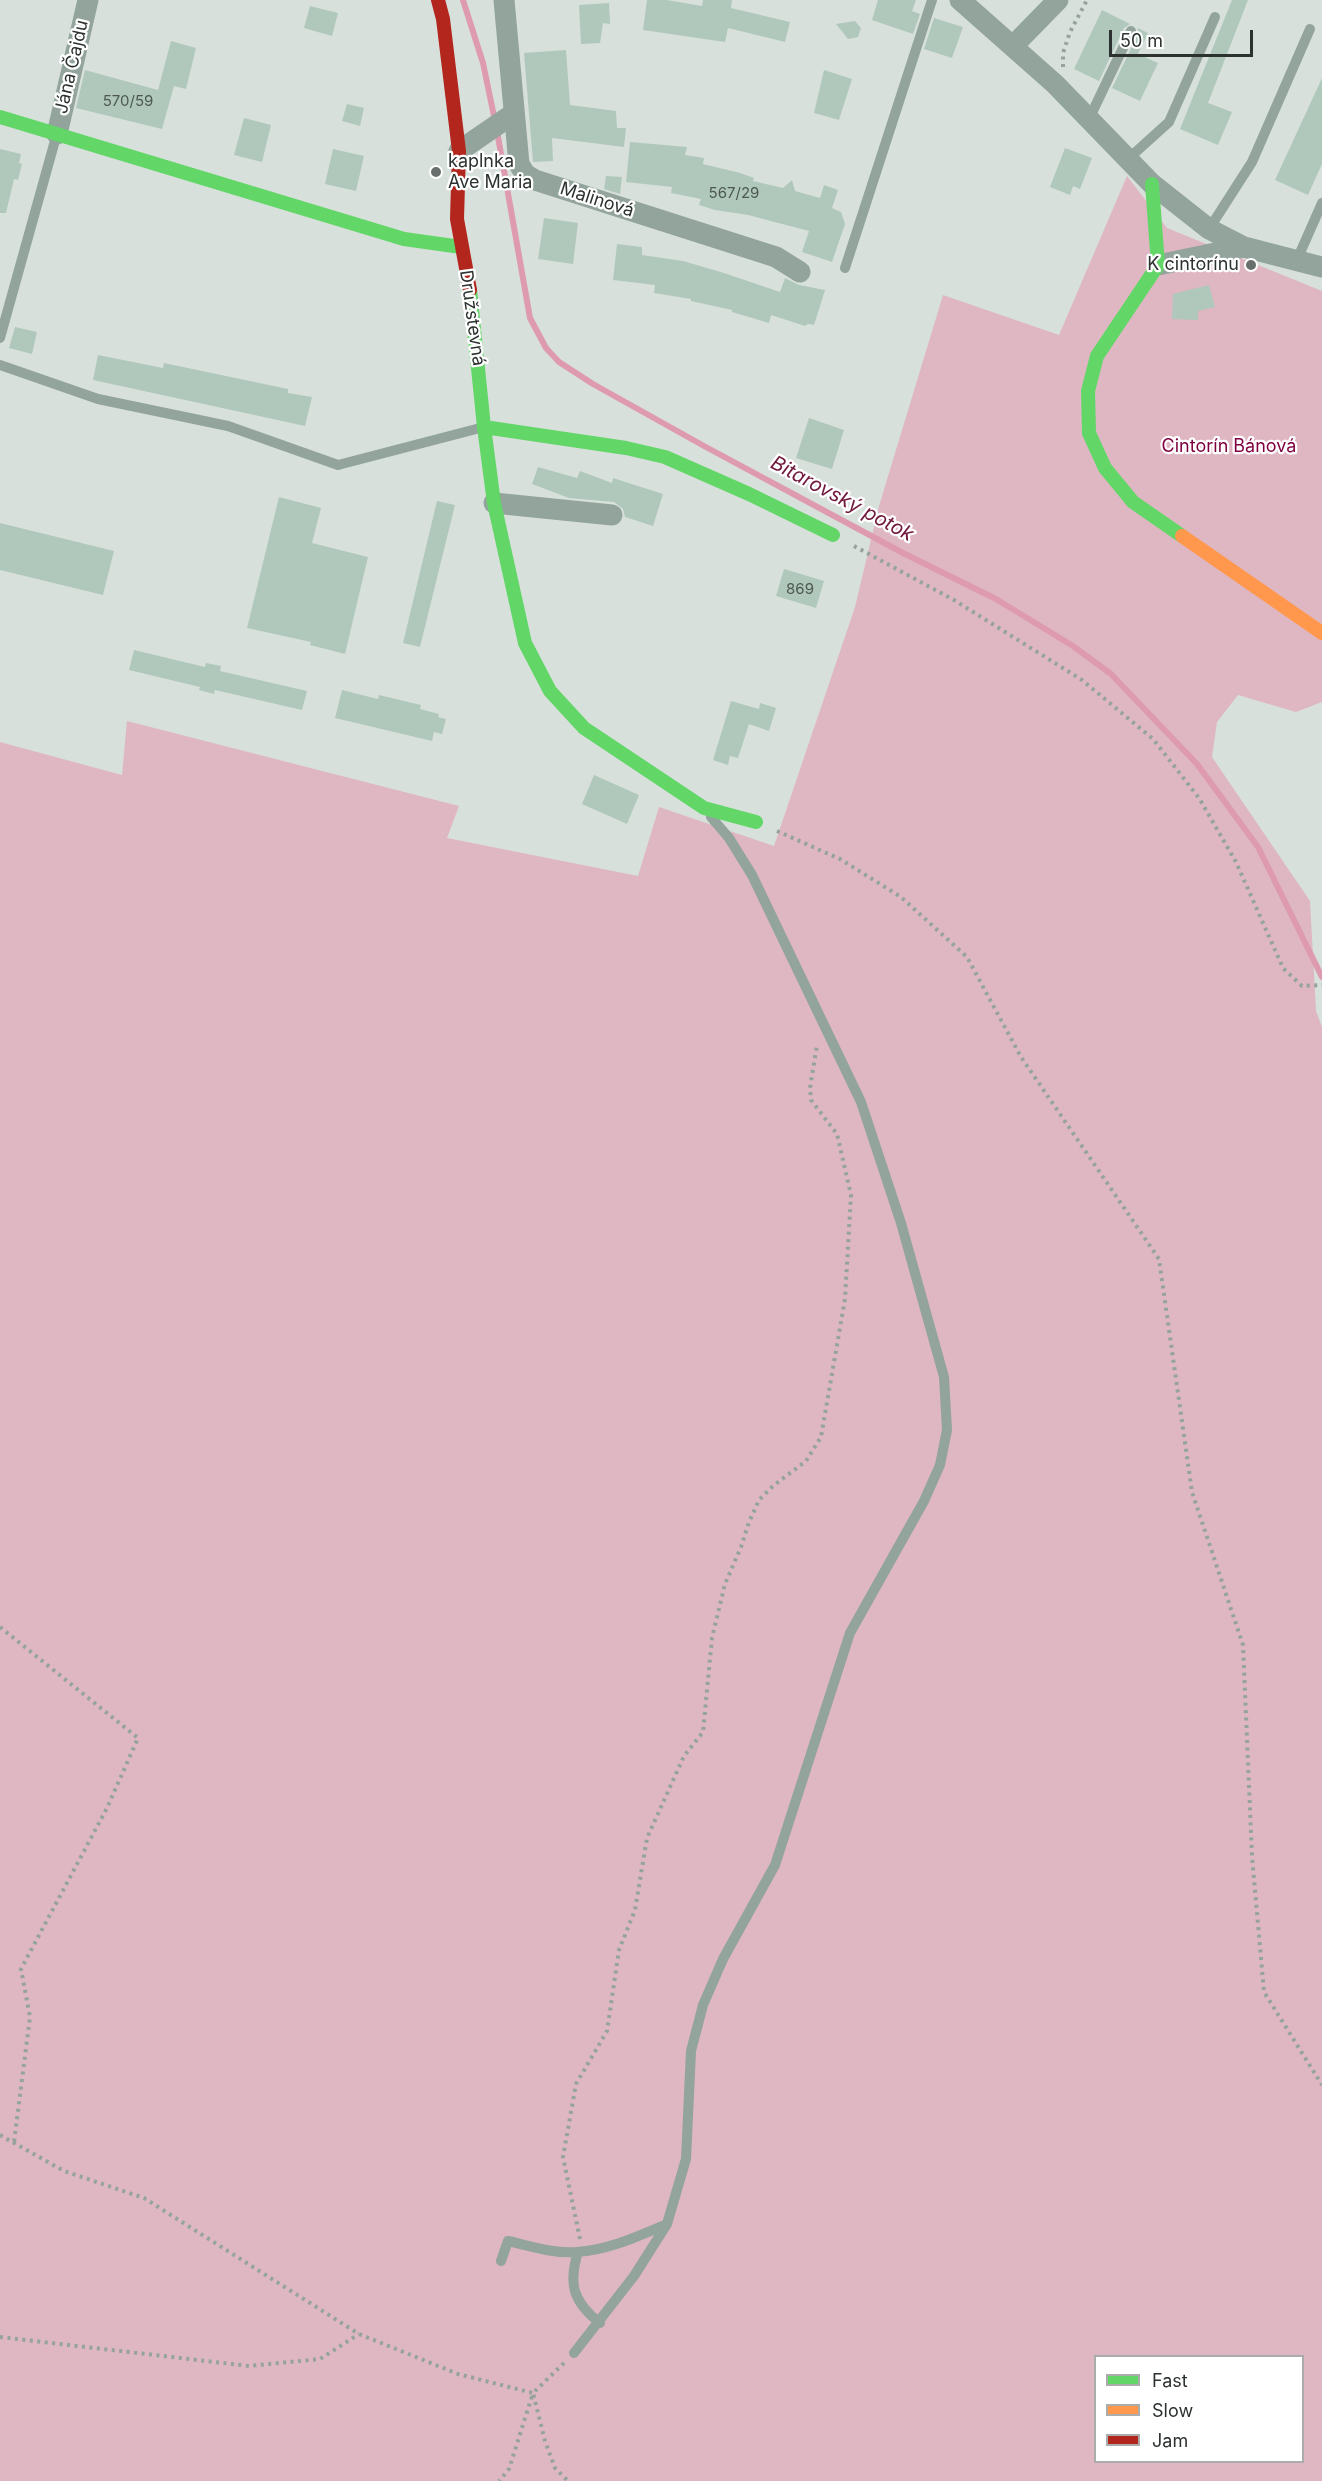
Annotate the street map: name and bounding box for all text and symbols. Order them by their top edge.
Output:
street label: Jána Čajdu [51,18,93,116]
scale bar [1112,18,1256,56]
text: 50 m [1120,30,1163,51]
house number: 570/59 [103,92,153,110]
place label: kaplnka Ave Maria [448,151,532,194]
marker: kaplnka Ave Maria [429,165,443,179]
street label: Malinová [557,178,637,222]
house number: 567/29 [709,184,759,202]
place label: K cintorínu [1147,254,1239,276]
marker: K cintorínu [1244,258,1258,272]
street label: Družstevná [455,269,489,367]
park label: Cintorín Bánová [1162,436,1296,458]
water label: Bitarovský potok [766,451,918,547]
house number: 869 [786,580,814,598]
legend [1094,2355,1304,2463]
text: Fast [1152,2370,1188,2391]
text: Slow [1152,2400,1193,2421]
text: Jam [1152,2430,1188,2451]

